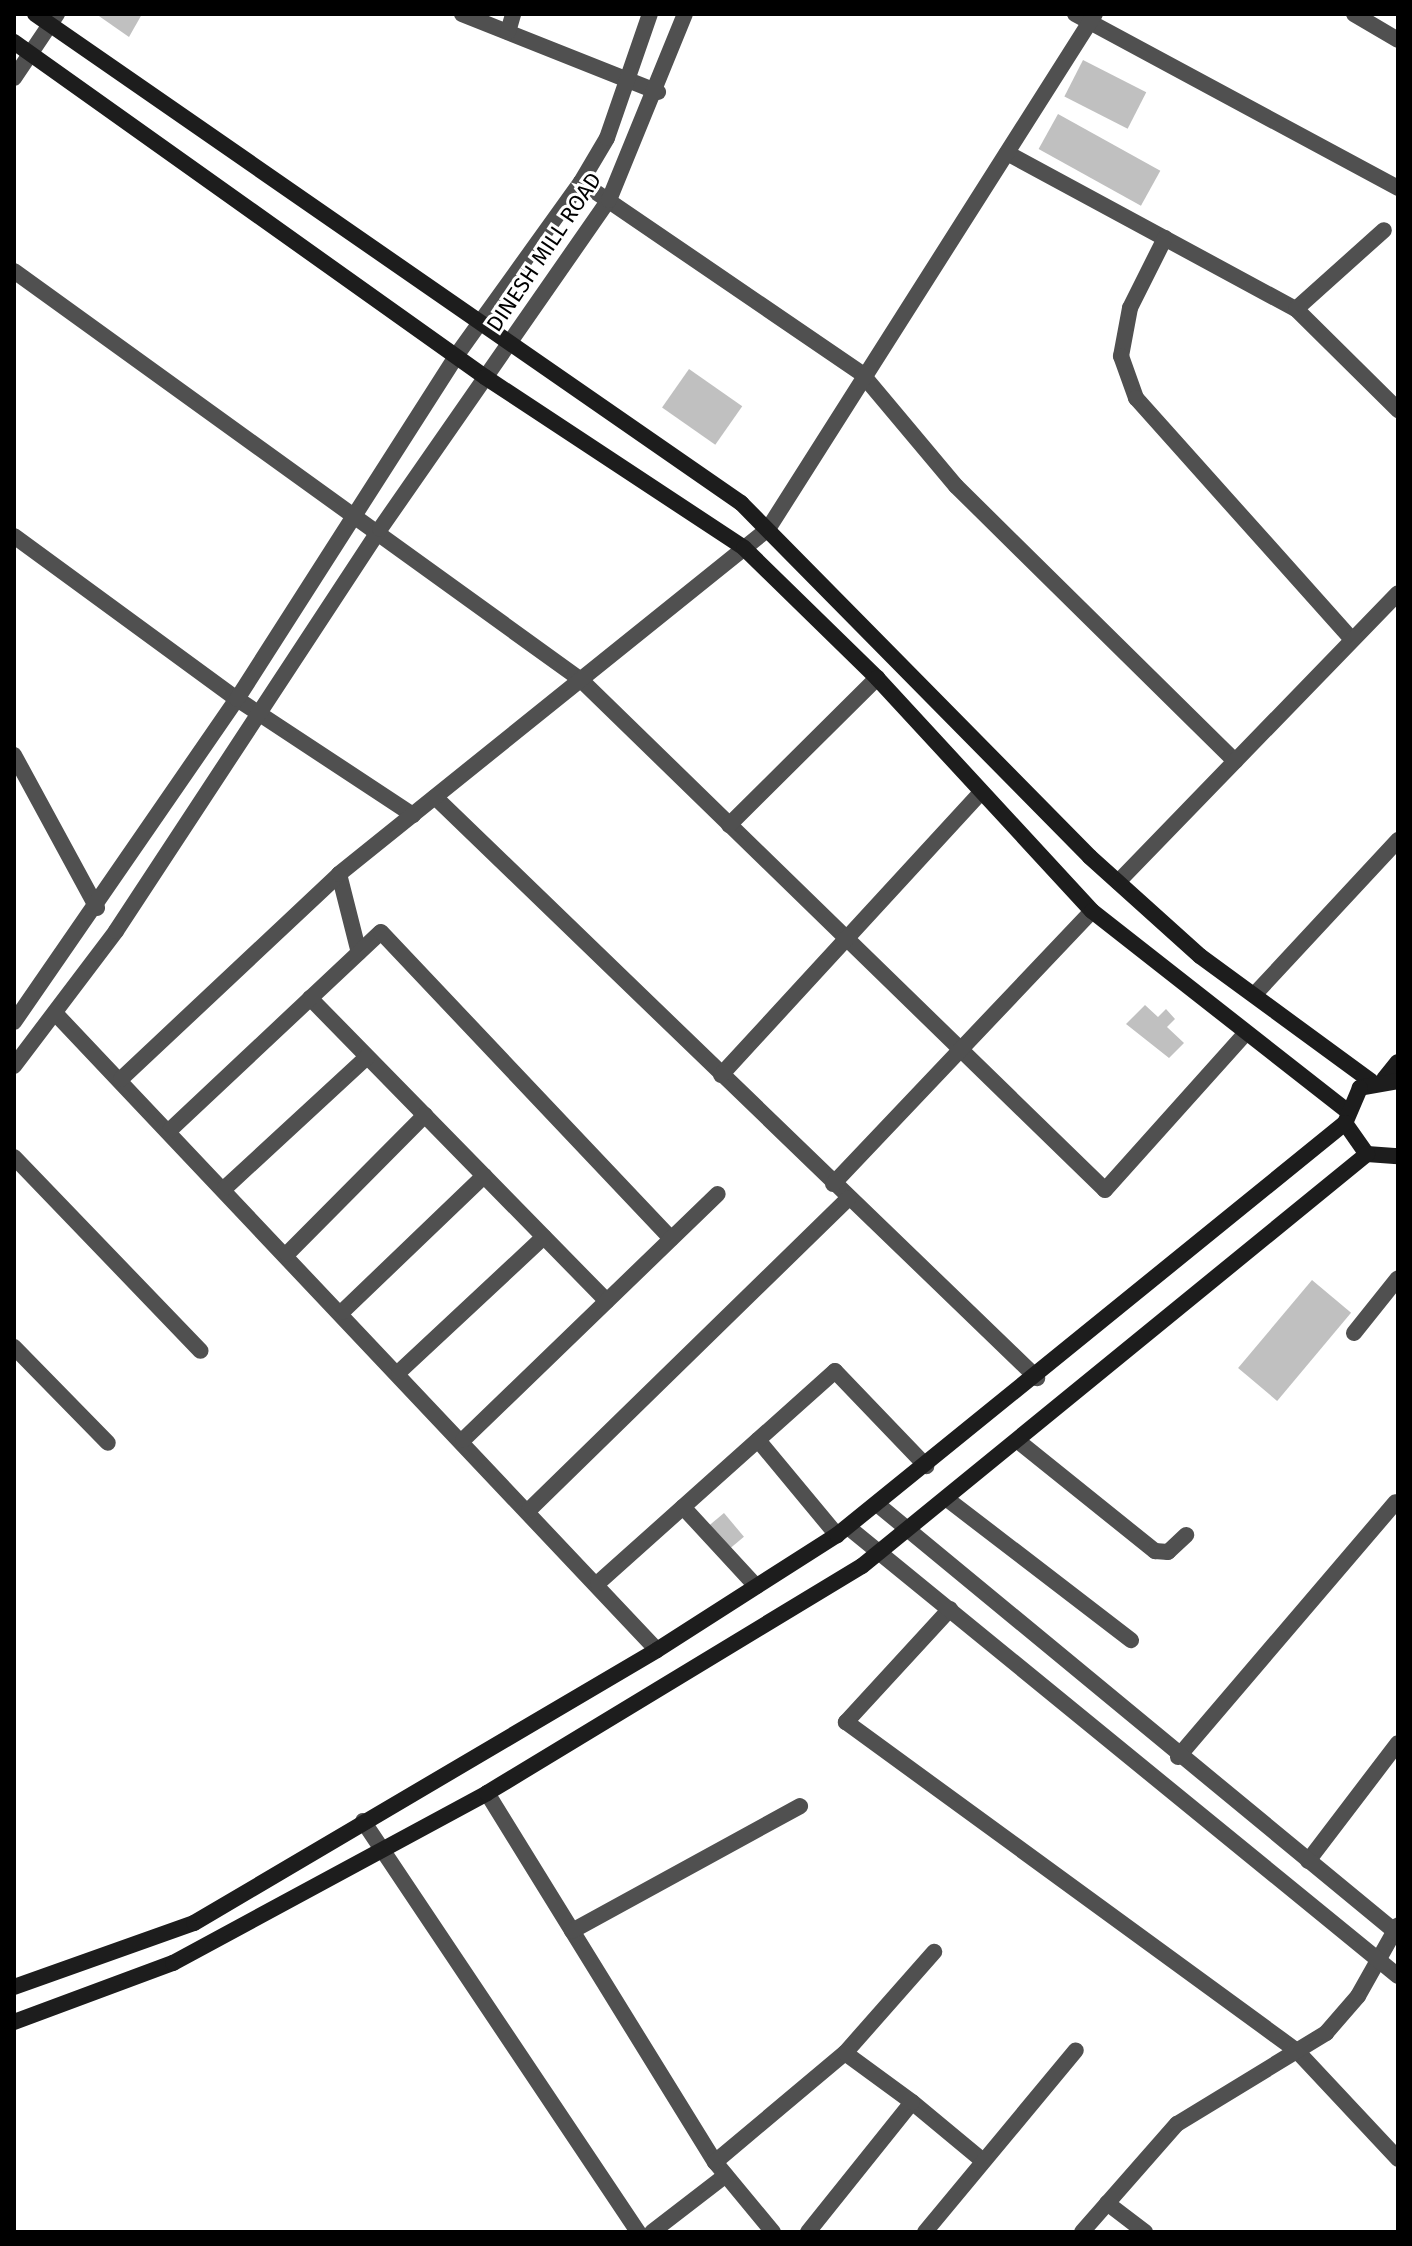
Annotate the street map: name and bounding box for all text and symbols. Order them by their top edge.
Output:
street label: DINESH MILL ROAD [481,167,607,337]

